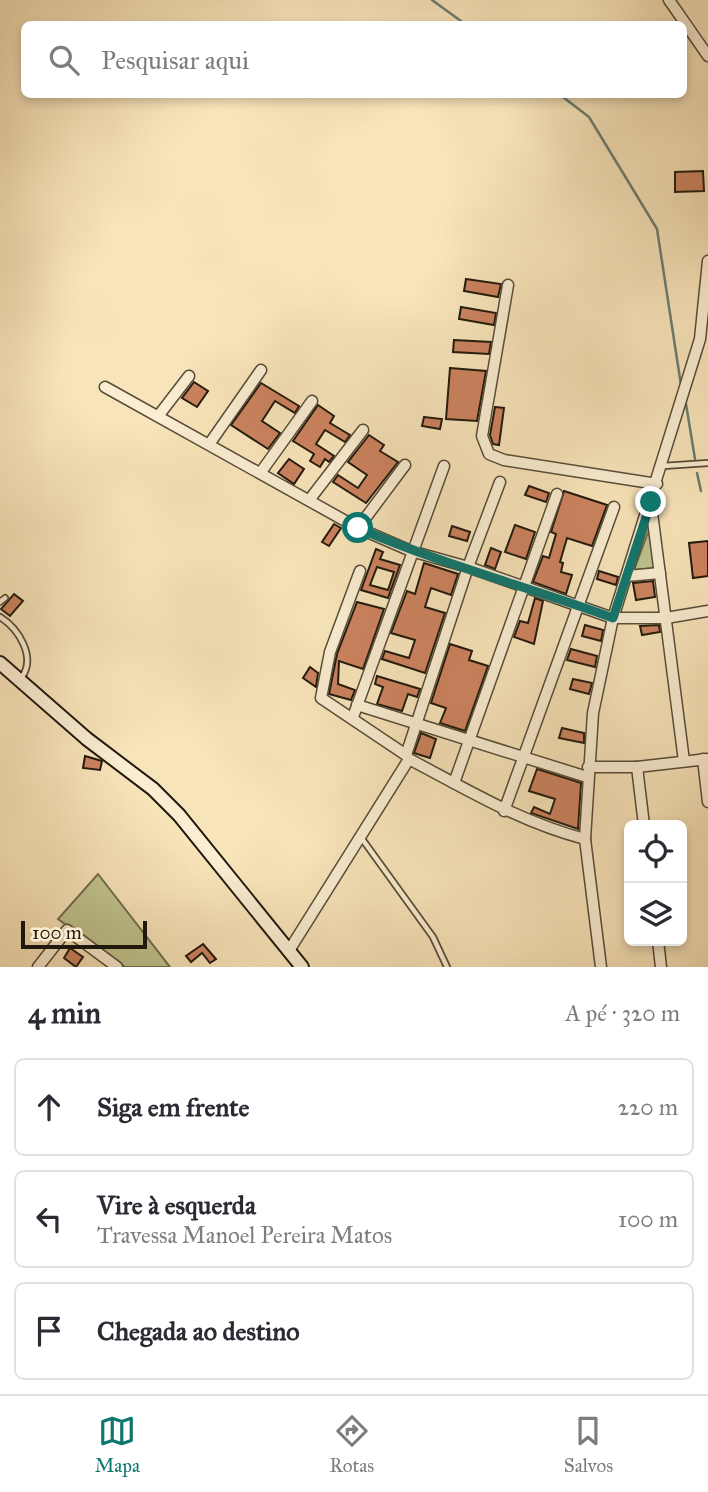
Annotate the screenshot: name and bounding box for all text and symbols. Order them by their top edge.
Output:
search box [21,21,687,98]
icon: search [45,41,83,79]
text: Pesquisar aqui [101,44,249,76]
route end [635,486,666,517]
route start [342,512,373,543]
map controls [624,820,687,946]
button: locate [624,820,687,883]
button: layers [624,883,687,946]
scale bar [21,918,147,950]
text: 100 m [32,921,82,944]
text: 4 min [28,995,101,1031]
text: A pé · 320 m [565,999,680,1027]
icon: ahead [30,1088,68,1126]
text: Siga em frente [97,1091,249,1123]
text: 220 m [618,1093,678,1121]
text: Vire à esquerda [97,1189,256,1221]
icon: left [30,1200,68,1238]
text: 100 m [618,1205,678,1233]
text: Travessa Manoel Pereira Matos [97,1221,392,1249]
icon: arrive [30,1312,68,1350]
text: Chegada ao destino [97,1315,300,1347]
tab: Mapa [95,1412,140,1477]
tab: Rotas [330,1412,374,1477]
tab: Salvos [564,1412,613,1477]

